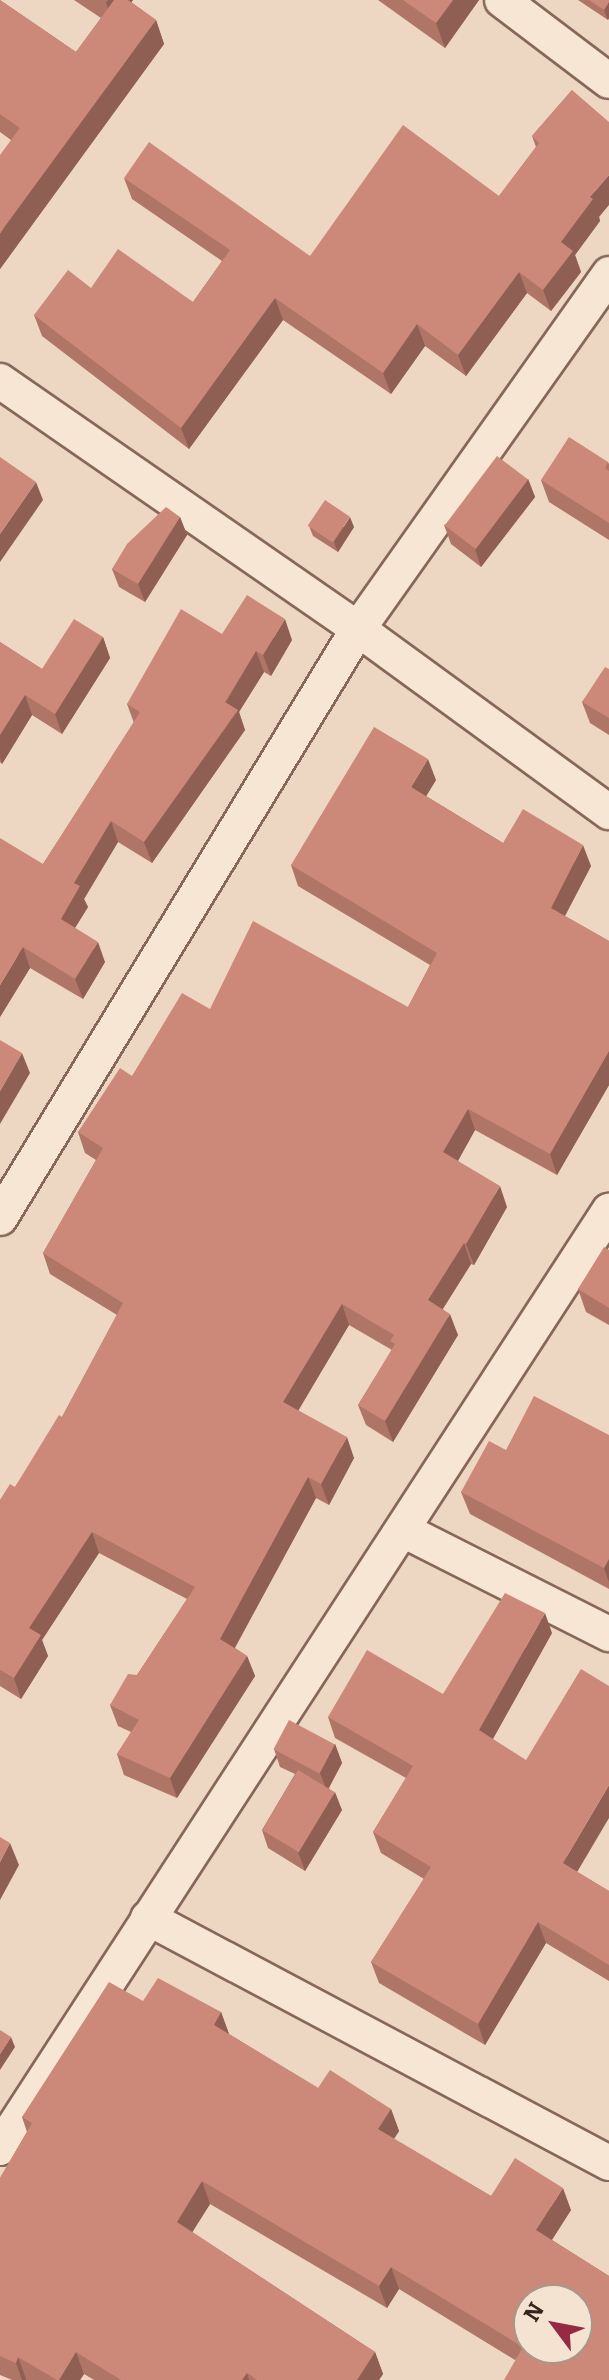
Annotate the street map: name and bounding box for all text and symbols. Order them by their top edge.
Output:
north arrow [513,2284,593,2364]
text: N [518,2298,550,2326]

